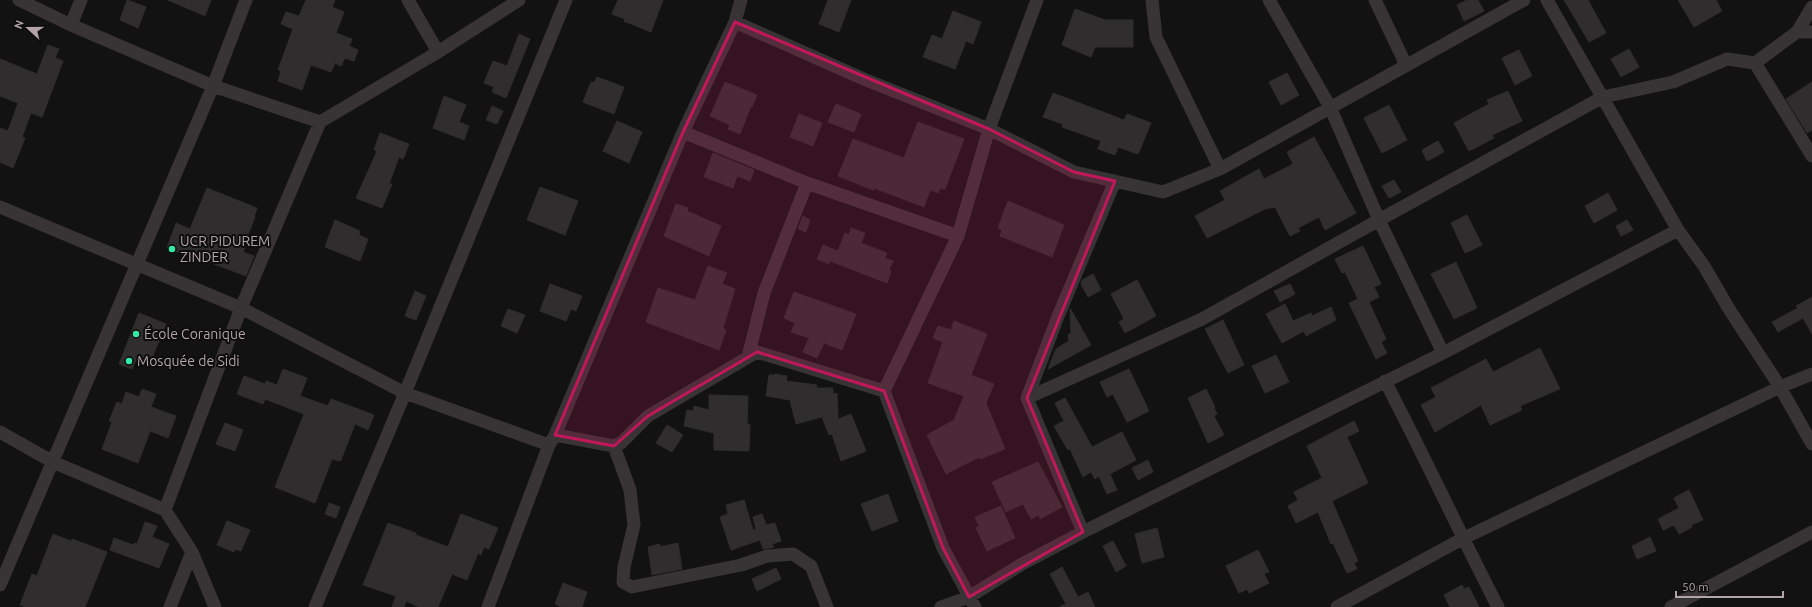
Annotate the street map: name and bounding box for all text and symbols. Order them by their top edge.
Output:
north arrow [8,8,48,48]
text: N [12,18,26,30]
place label: UCR PIDUREM ZINDER [180,233,270,265]
marker: UCR PIDUREM ZINDER [167,244,177,254]
place label: École Coranique [144,325,246,342]
marker: École Coranique [131,329,141,339]
place label: Mosquée de Sidi [137,353,240,369]
marker: Mosquée de Sidi [124,356,134,366]
scale bar [1676,573,1783,599]
text: 50 m [1682,580,1709,593]

